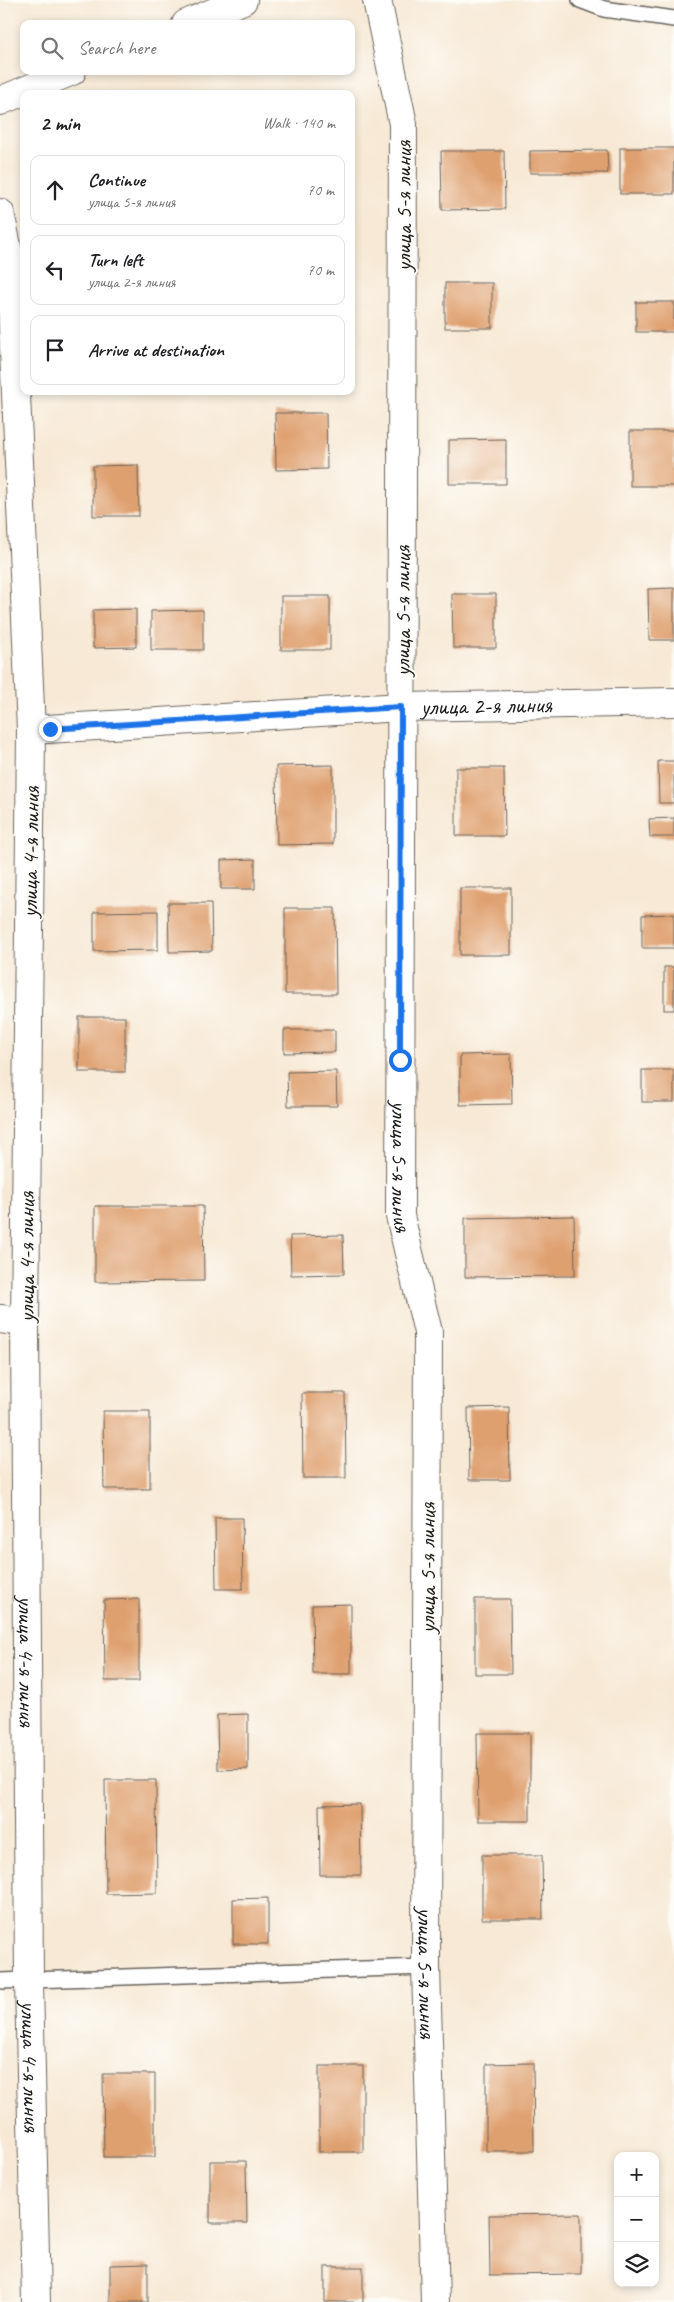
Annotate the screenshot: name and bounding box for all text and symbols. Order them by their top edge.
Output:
search box [20,20,355,75]
icon: search [38,34,66,62]
text: Search here [78,36,155,60]
text: 2 min [40,110,80,136]
text: Walk · 140 m [263,113,335,133]
street label: улица 5-я линия [388,139,418,274]
text: Continue [88,168,145,192]
icon: ahead [41,176,69,204]
text: 70 m [307,180,334,200]
text: улица 5-я линия [88,192,175,212]
text: Turn left [88,248,143,272]
icon: left [41,256,69,284]
text: 70 m [307,260,334,280]
text: улица 2-я линия [88,272,175,292]
icon: arrive [41,336,69,364]
text: Arrive at destination [88,338,224,362]
street label: улица 5-я линия [387,544,417,679]
street label: улица 2-я линия [418,689,553,722]
route end [39,718,62,741]
street label: улица 4-я линия [14,785,46,920]
route start [389,1049,412,1072]
street label: улица 5-я линия [385,1099,419,1236]
street label: улица 4-я линия [11,1190,41,1325]
street label: улица 5-я линия [412,1501,442,1636]
street label: улица 4-я линия [12,1594,42,1728]
street label: улица 5-я линия [411,1905,443,2040]
street label: улица 4-я линия [14,1999,47,2134]
map controls [614,2152,659,2287]
button: + [614,2152,659,2197]
button: − [614,2197,659,2242]
button: layers [614,2242,659,2287]

